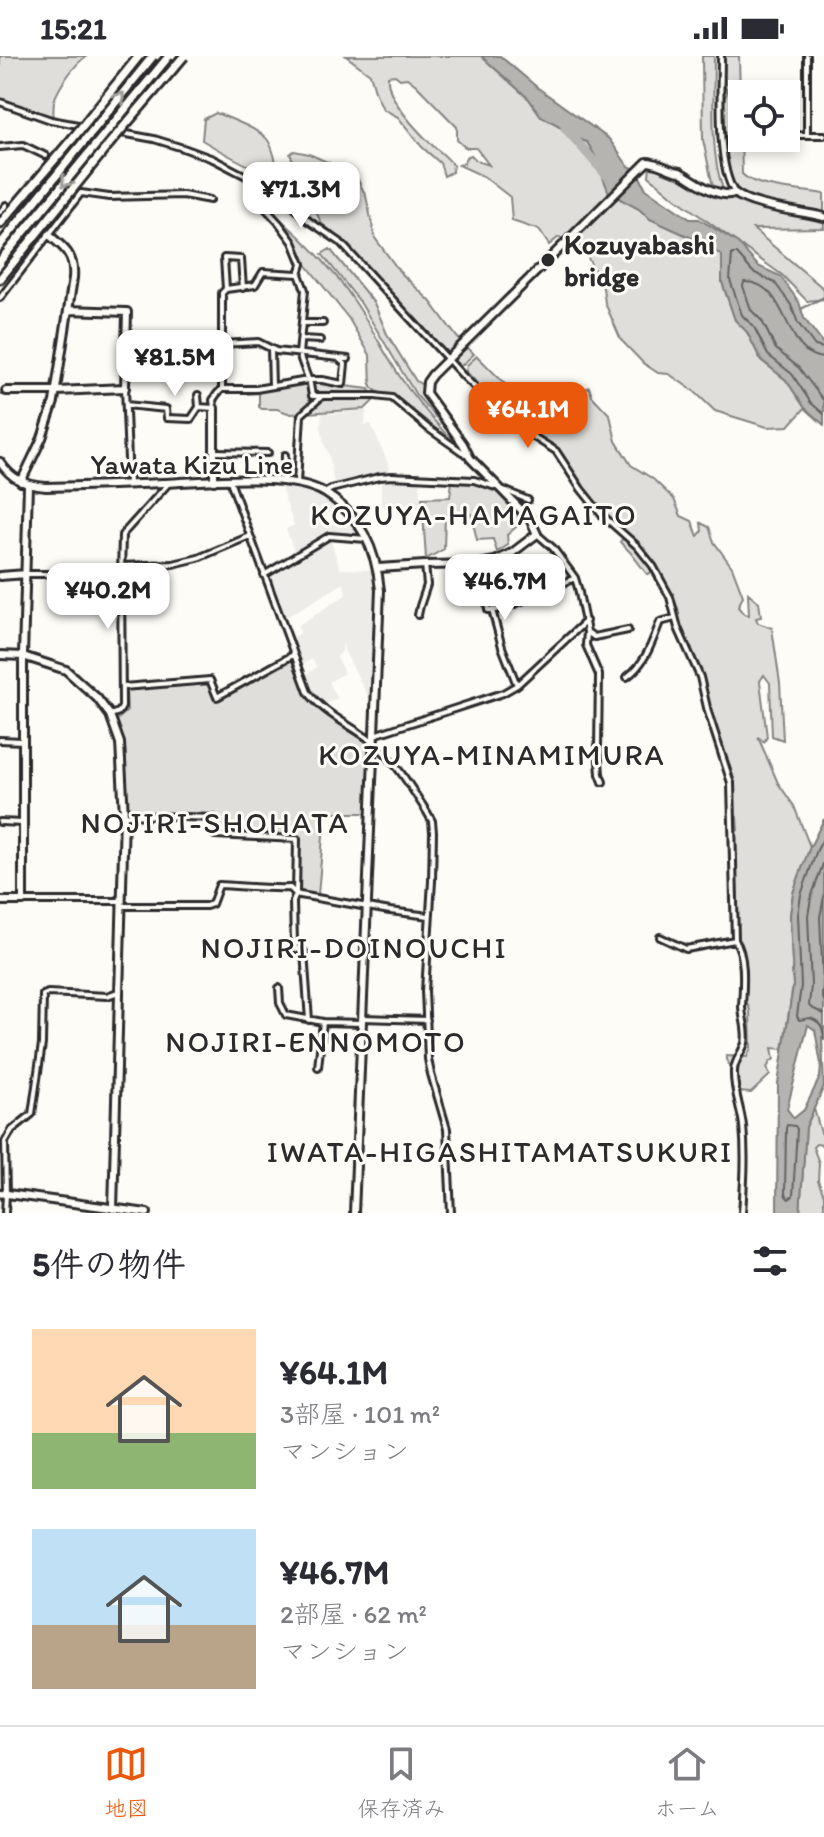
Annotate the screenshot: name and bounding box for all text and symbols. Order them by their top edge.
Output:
text: 15:21 [40,10,107,47]
map controls [728,80,800,152]
button: locate [728,80,800,152]
one-way arrow [110,92,125,106]
pin: ¥71.3M [236,162,366,230]
one-way arrow [61,172,76,187]
text: ¥71.3M [261,172,341,204]
place label: Kozuyabashi bridge [564,227,715,293]
marker: Kozuyabashi bridge [539,251,557,269]
pin: ¥81.5M [110,330,240,398]
text: ¥81.5M [134,340,216,372]
pin: ¥64.1M [463,382,593,450]
text: ¥64.1M [487,392,569,424]
street label: Yawata Kizu Line [91,447,293,481]
district label: KOZUYA-HAMAGAITO [310,496,638,533]
pin: ¥46.7M [440,554,570,622]
pin: ¥40.2M [43,563,173,631]
text: ¥46.7M [463,564,547,596]
text: ¥40.2M [65,573,151,605]
district label: KOZUYA-MINAMIMURA [318,736,666,773]
district label: NOJIRI-SHOHATA [80,804,350,841]
district label: NOJIRI-DOINOUCHI [200,929,508,966]
district label: NOJIRI-ENNOMOTO [165,1023,467,1060]
district label: IWATA-HIGASHITAMATSUKURI [267,1133,733,1170]
icon: filters [748,1239,792,1283]
text: 5件の物件 [32,1244,186,1285]
text: ¥64.1M [280,1352,388,1393]
icon: home [96,1361,192,1457]
text: 3部屋 · 101 m² [280,1398,440,1430]
text: マンション [280,1435,409,1467]
text: ¥46.7M [280,1552,389,1593]
icon: home [96,1561,192,1657]
text: 2部屋 · 62 m² [280,1598,427,1630]
text: マンション [280,1635,409,1667]
tab: 地図 [104,1742,148,1822]
tab: 保存済み [357,1742,445,1822]
tab: ホーム [654,1742,720,1822]

